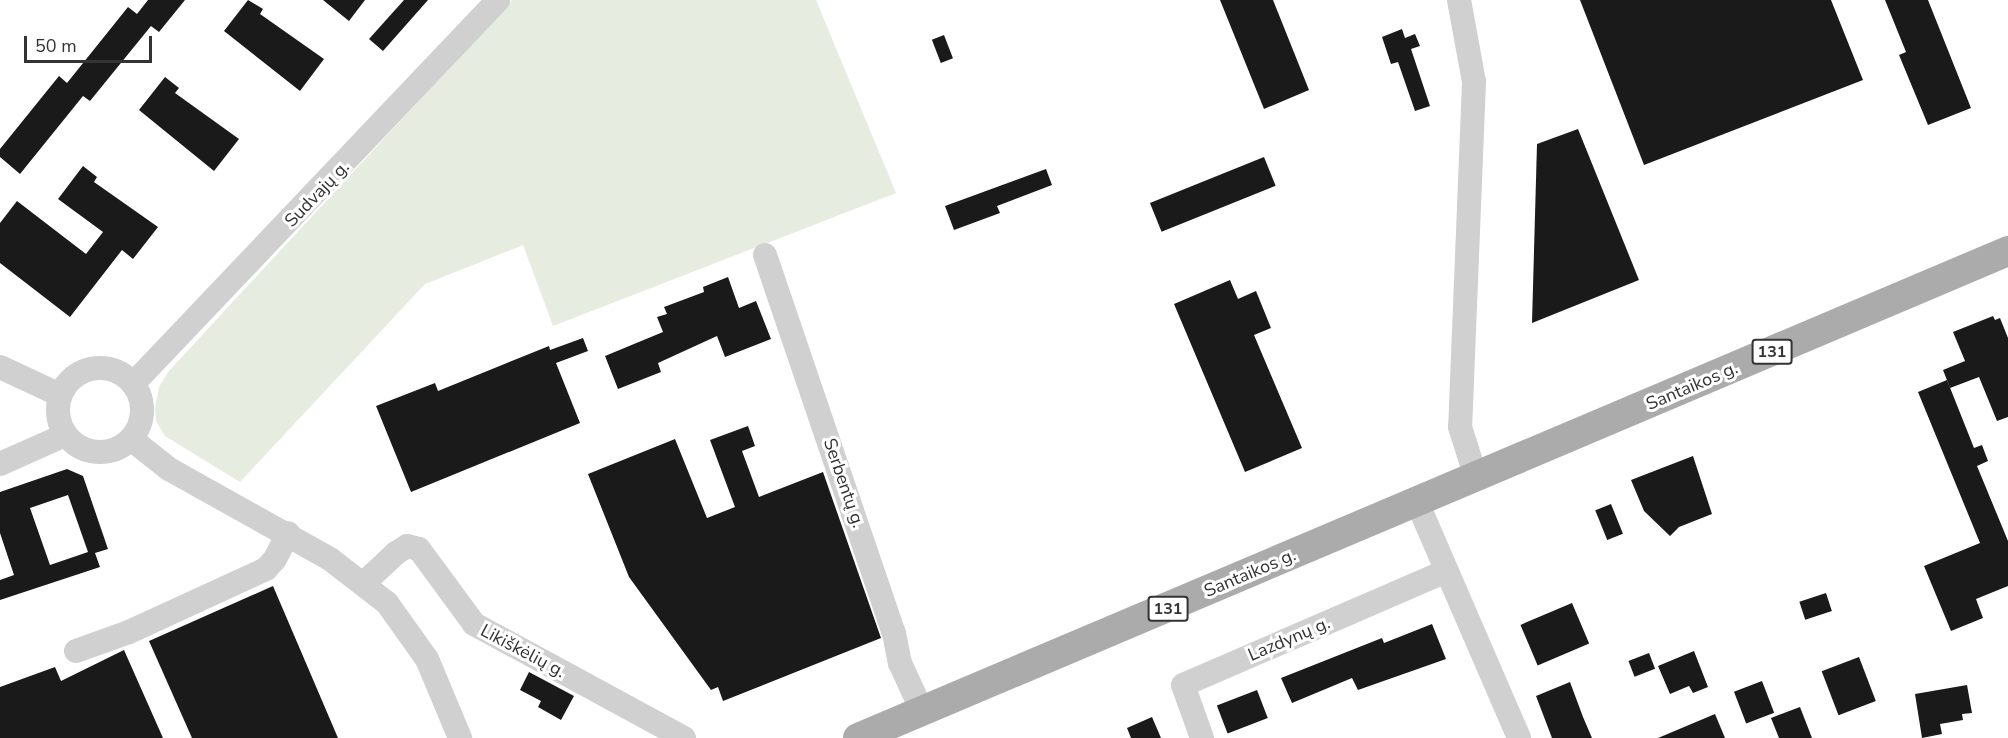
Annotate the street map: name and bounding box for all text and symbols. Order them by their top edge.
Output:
scale bar [27,24,154,62]
text: 50 m [35,34,77,58]
street label: Sudvajų g. [280,156,354,232]
road number: 131 [1751,339,1793,365]
street label: Santaikos g. [1643,357,1741,415]
street label: Serbentų g. [819,435,869,531]
street label: Santaikos g. [1201,544,1299,602]
road number: 131 [1147,596,1189,622]
street label: Lazdynų g. [1245,612,1333,666]
street label: Likiškėlių g. [477,620,569,682]

